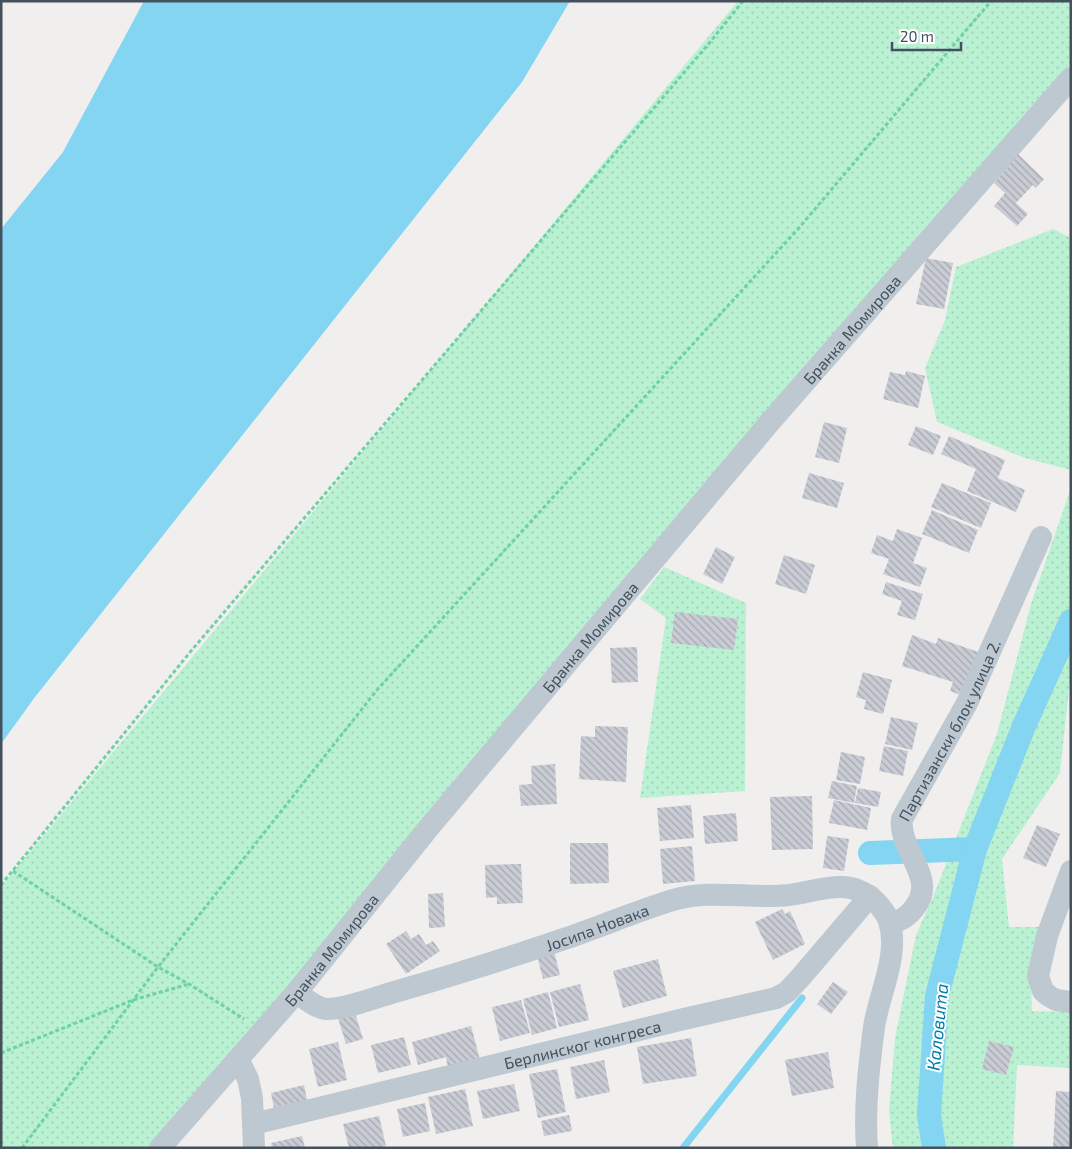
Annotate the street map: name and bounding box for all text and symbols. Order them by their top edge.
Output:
scale bar [892,20,961,52]
text: 20 m [900,27,934,45]
street label: Бранка Момирова [799,270,904,387]
street label: Бранка Момирова [538,577,641,696]
street label: Партизански блок улица 2. [894,636,1004,824]
street label: Бранка Момирова [280,889,382,1010]
street label: Јосипа Новака [543,899,651,954]
water label: Каловита [921,982,953,1072]
street label: Берлинског конгреса [502,1015,663,1072]

